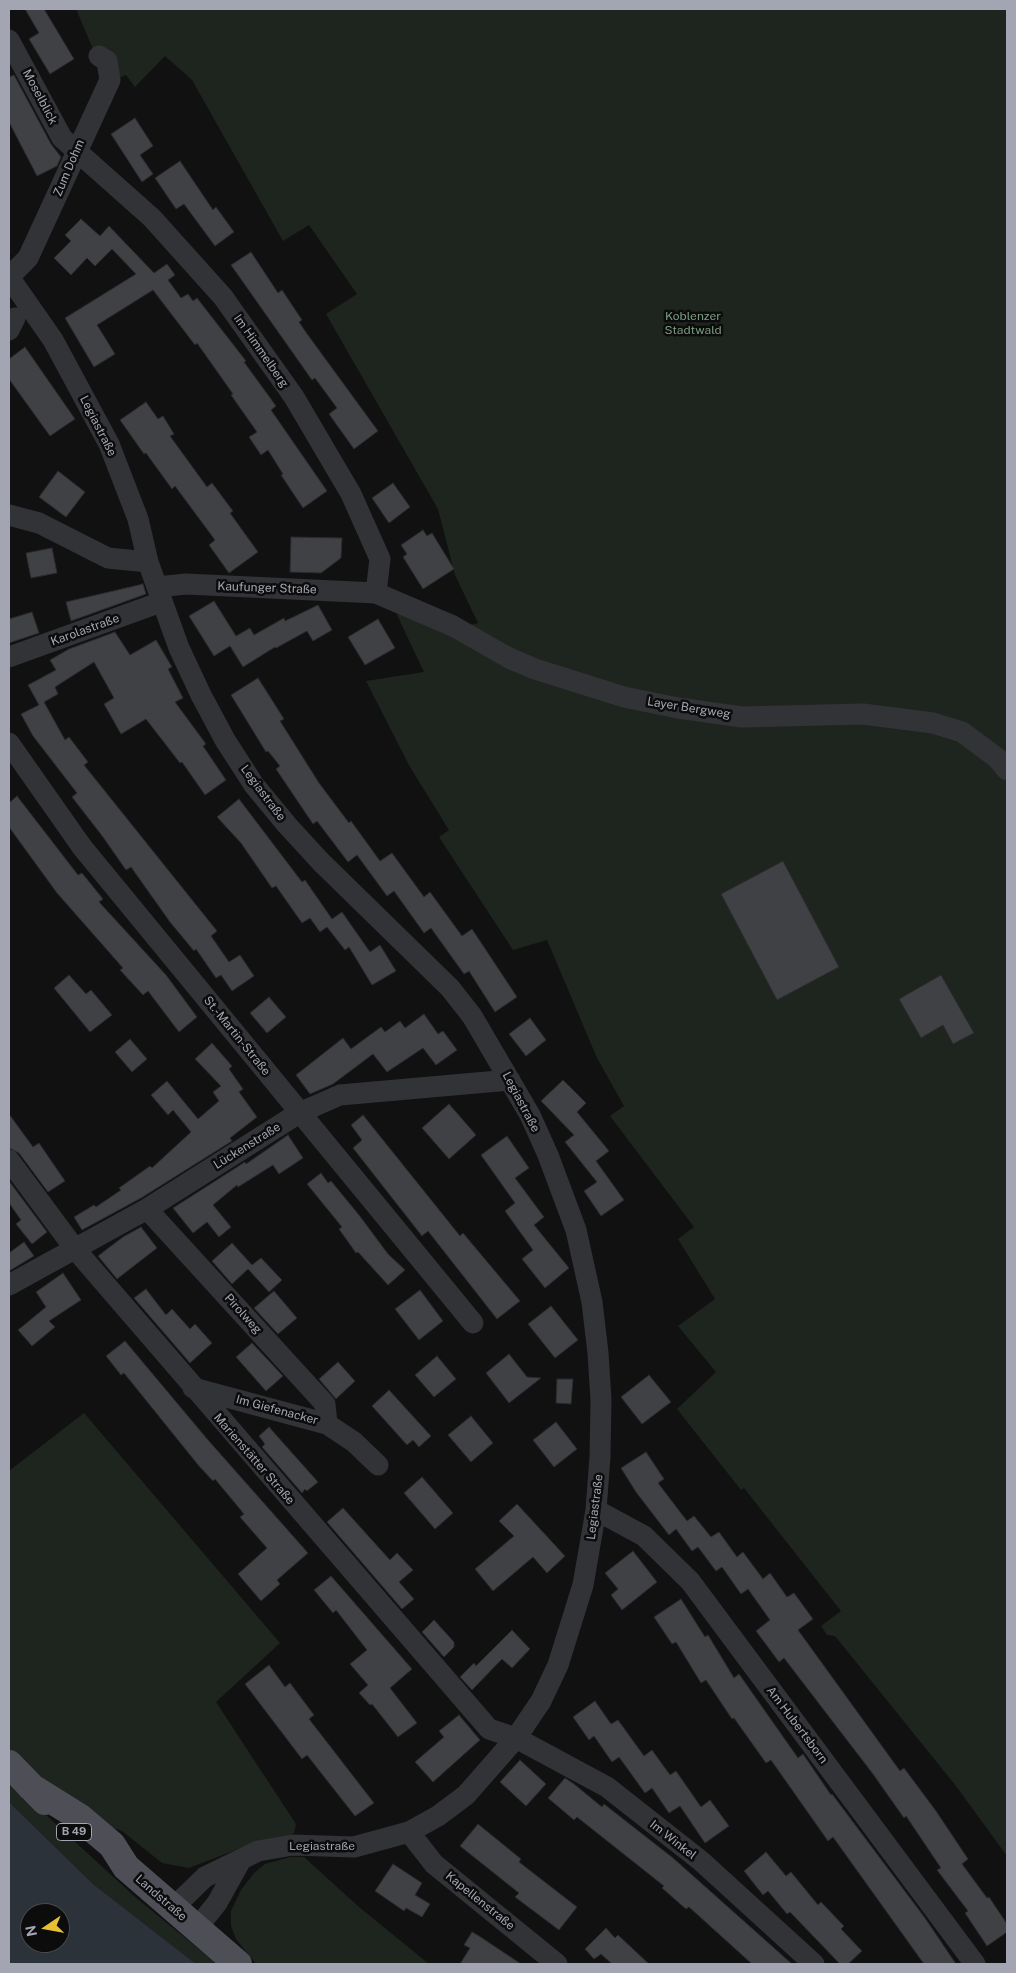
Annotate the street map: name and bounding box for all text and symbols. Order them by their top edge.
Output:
street label: Moselblick [19,67,61,127]
street label: Zum Dohm [51,137,87,199]
park label: Koblenzer Stadtwald [664,309,722,337]
street label: Im Himmelberg [230,312,292,390]
street label: Legiastraße [77,393,119,459]
street label: Kaufunger Straße [217,579,317,597]
street label: Karolastraße [49,611,121,649]
street label: Layer Bergweg [646,694,732,722]
street label: Legiastraße [237,762,289,824]
street label: St.-Martin-Straße [201,993,273,1079]
street label: Legiastraße [499,1069,543,1135]
street label: Lückenstraße [211,1120,283,1172]
street label: Pirolweg [221,1291,265,1337]
street label: Im Giefenacker [234,1392,320,1428]
street label: Marienstätter Straße [211,1411,297,1507]
street label: Legiastraße [584,1473,606,1541]
street label: Am Hubertsborn [763,1684,831,1766]
street label: Im Winkel [647,1817,699,1863]
road number: B 49 [56,1824,92,1840]
street label: Legiastraße [289,1839,355,1853]
street label: Kapellenstraße [443,1869,517,1933]
street label: Landstraße [132,1872,190,1924]
north arrow [20,1903,70,1953]
text: N [22,1924,40,1938]

